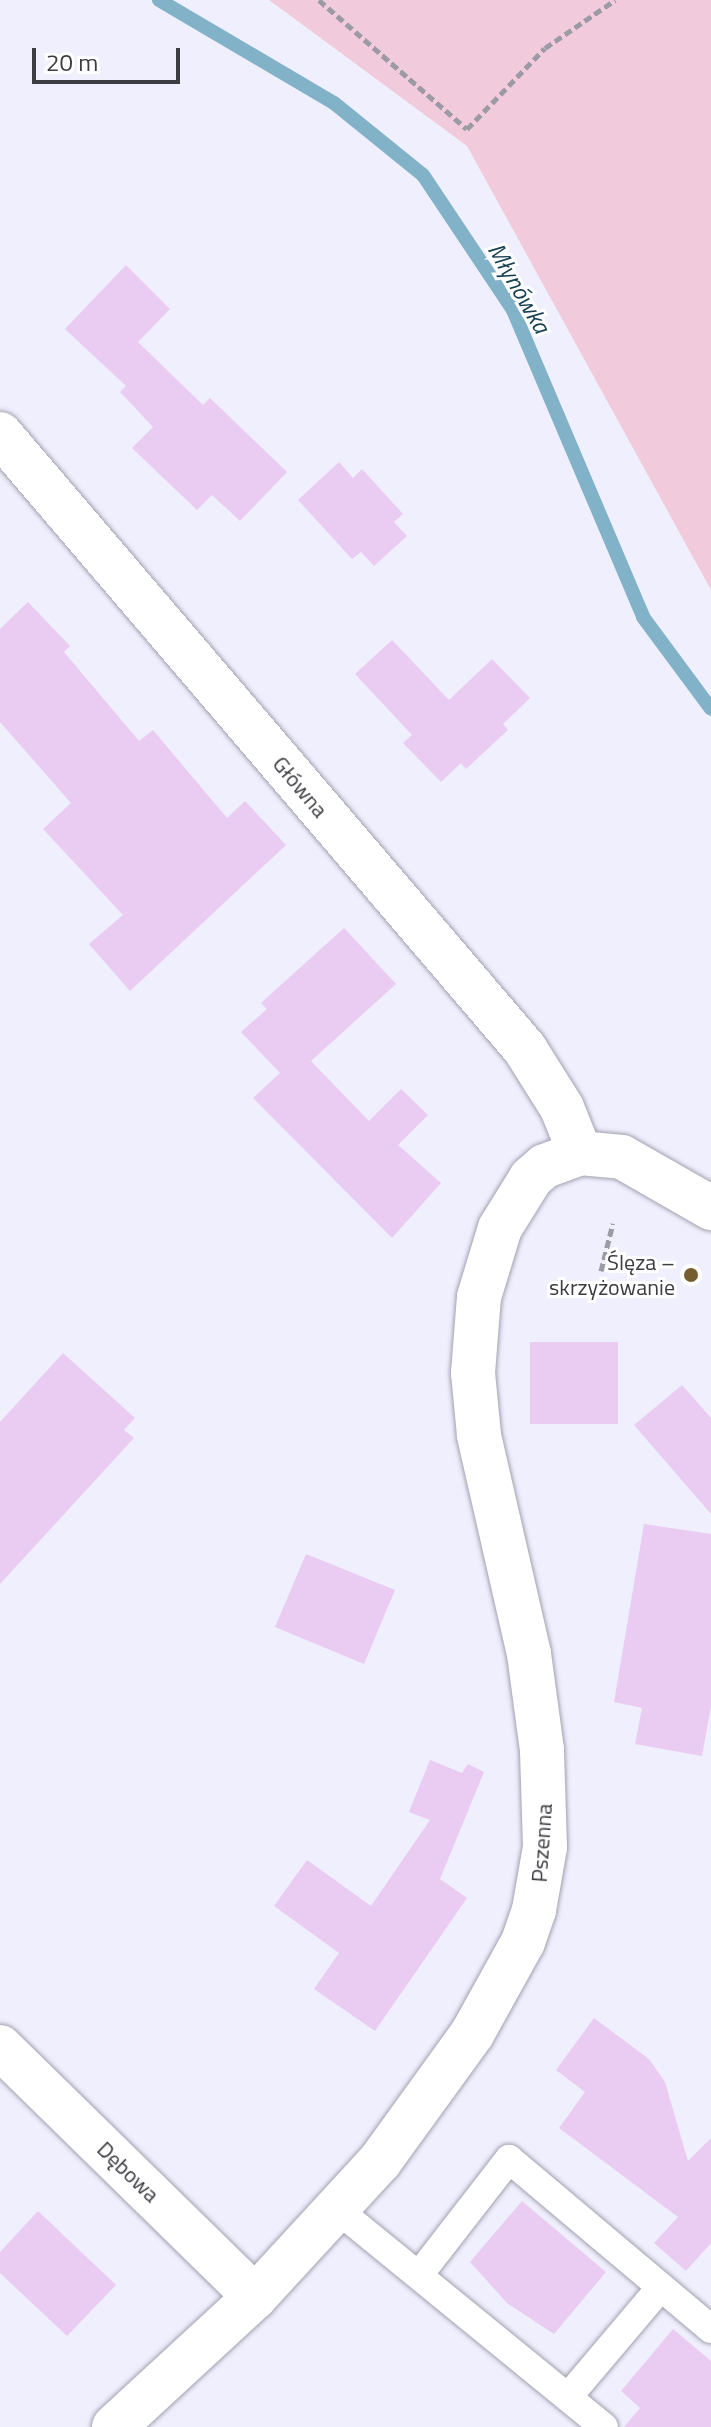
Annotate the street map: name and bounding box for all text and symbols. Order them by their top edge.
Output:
scale bar [36,32,184,82]
text: 20 m [46,44,98,80]
water label: Młynówka [482,238,556,338]
street label: Główna [267,751,333,823]
place label: Ślęza – skrzyżowanie [549,1249,675,1300]
marker: Ślęza – skrzyżowanie [682,1266,700,1284]
street label: Pszenna [526,1803,558,1883]
street label: Dębowa [91,2136,165,2208]

